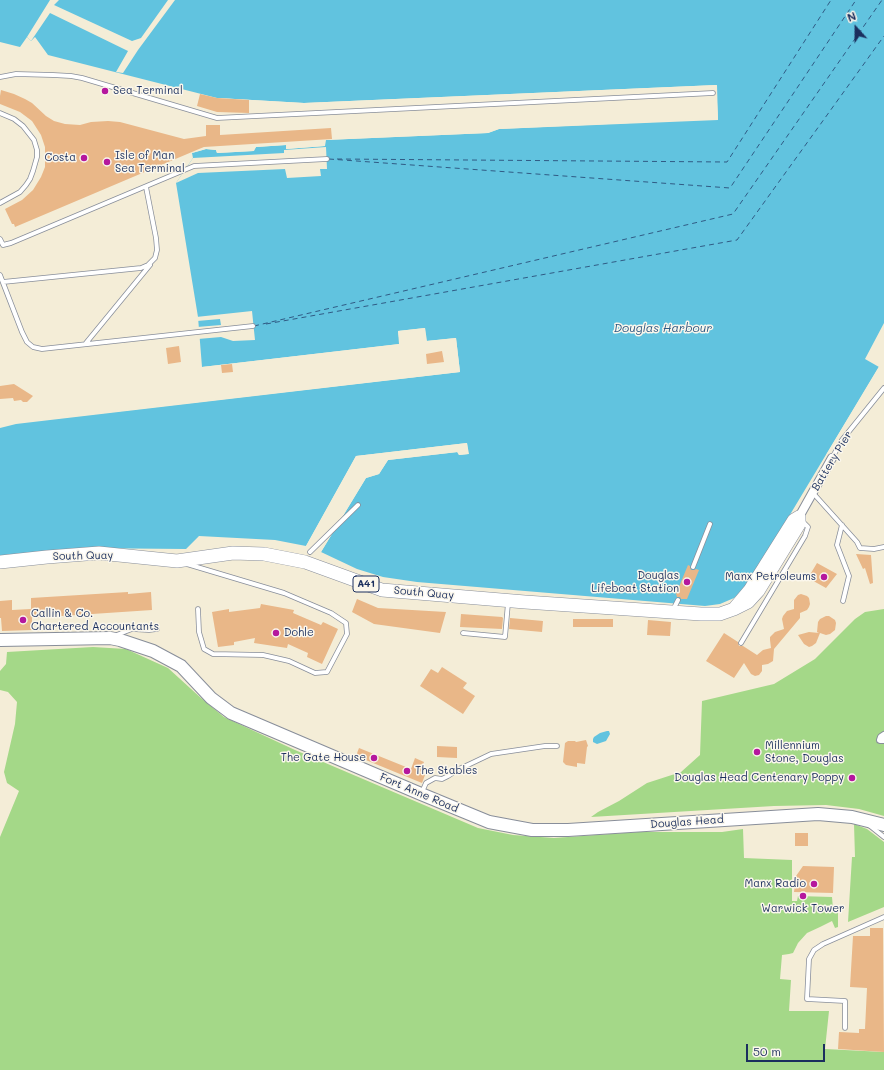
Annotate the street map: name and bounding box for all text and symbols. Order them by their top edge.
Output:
north arrow [836,8,876,48]
text: N [845,8,858,25]
place label: Sea Terminal [113,84,183,98]
marker: Sea Terminal [100,86,110,96]
place label: Isle of Man Sea Terminal [115,149,185,175]
place label: Costa [45,151,76,165]
marker: Costa [79,153,89,163]
marker: Isle of Man Sea Terminal [102,157,112,167]
water label: Douglas Harbour [614,321,712,335]
street label: Battery Pier [809,429,855,493]
street label: South Quay [53,549,113,563]
place label: Douglas Lifeboat Station [591,569,679,595]
place label: Manx Petroleums [725,570,816,584]
marker: Manx Petroleums [819,572,829,582]
road number: A41 [353,576,379,592]
marker: Douglas Lifeboat Station [682,577,692,587]
street label: South Quay [393,584,455,602]
place label: Callin & Co. Chartered Accountants [31,607,159,633]
marker: Callin & Co. Chartered Accountants [18,615,28,625]
place label: Dohle [284,626,314,640]
marker: Dohle [271,628,281,638]
place label: Millennium Stone, Douglas [765,739,844,765]
marker: Millennium Stone, Douglas [752,747,762,757]
place label: The Gate House [281,751,366,765]
marker: The Gate House [369,753,379,763]
place label: The Stables [415,764,477,778]
marker: The Stables [402,766,412,776]
street label: Fort Anne Road [378,770,460,816]
place label: Douglas Head Centenary Poppy [674,771,844,785]
marker: Douglas Head Centenary Poppy [847,773,857,783]
street label: Douglas Head [650,813,724,831]
place label: Manx Radio [744,877,806,891]
marker: Manx Radio [809,879,819,889]
marker: Warwick Tower [798,891,808,901]
place label: Warwick Tower [761,902,845,916]
scale bar [748,1036,827,1062]
text: 50 m [753,1043,781,1059]

